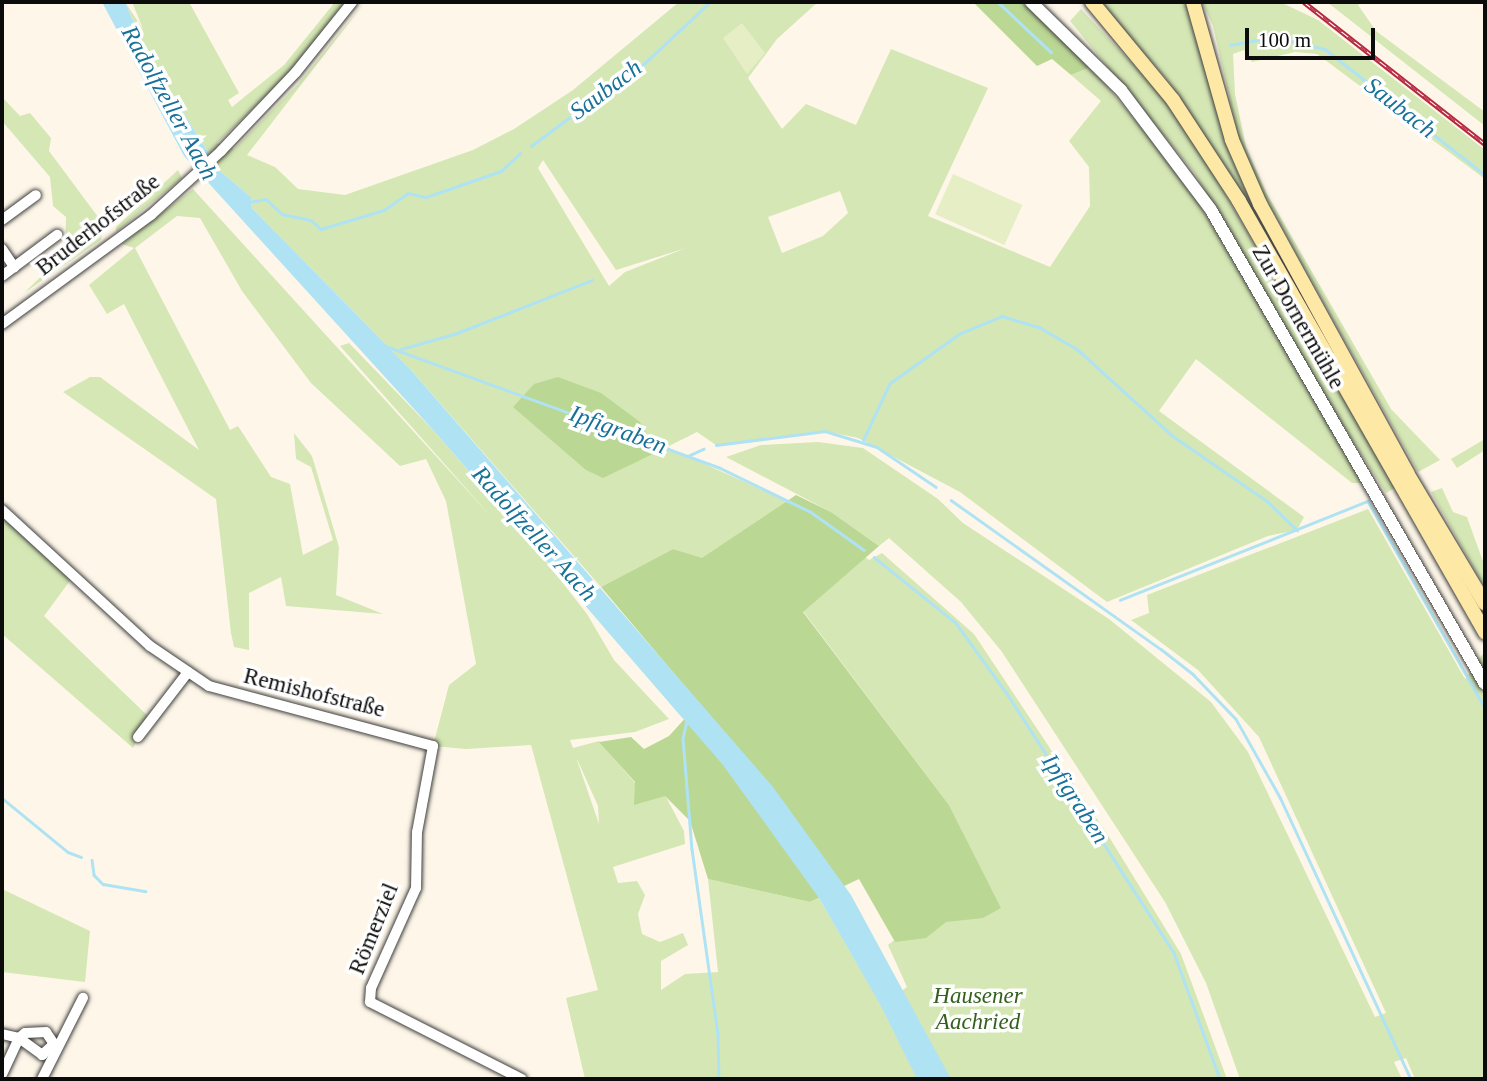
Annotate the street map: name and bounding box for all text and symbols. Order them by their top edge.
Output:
scale bar [1249,14,1378,58]
water label: Radolfzeller Aach [115,21,223,185]
text: 100 m [1258,28,1311,52]
water label: Saubach [564,54,648,126]
water label: Saubach [1359,71,1441,145]
street label: Bruderhofstraße [31,168,165,282]
street label: Zur Dornermühle [1246,240,1350,394]
water label: Ipfigraben [565,399,671,461]
water label: Radolfzeller Aach [466,460,602,608]
street label: Remishofstraße [241,662,387,724]
water label: Ipfigraben [1035,749,1115,849]
street label: Römerziel [343,879,405,979]
park label: Hausener Aachried [933,982,1023,1036]

